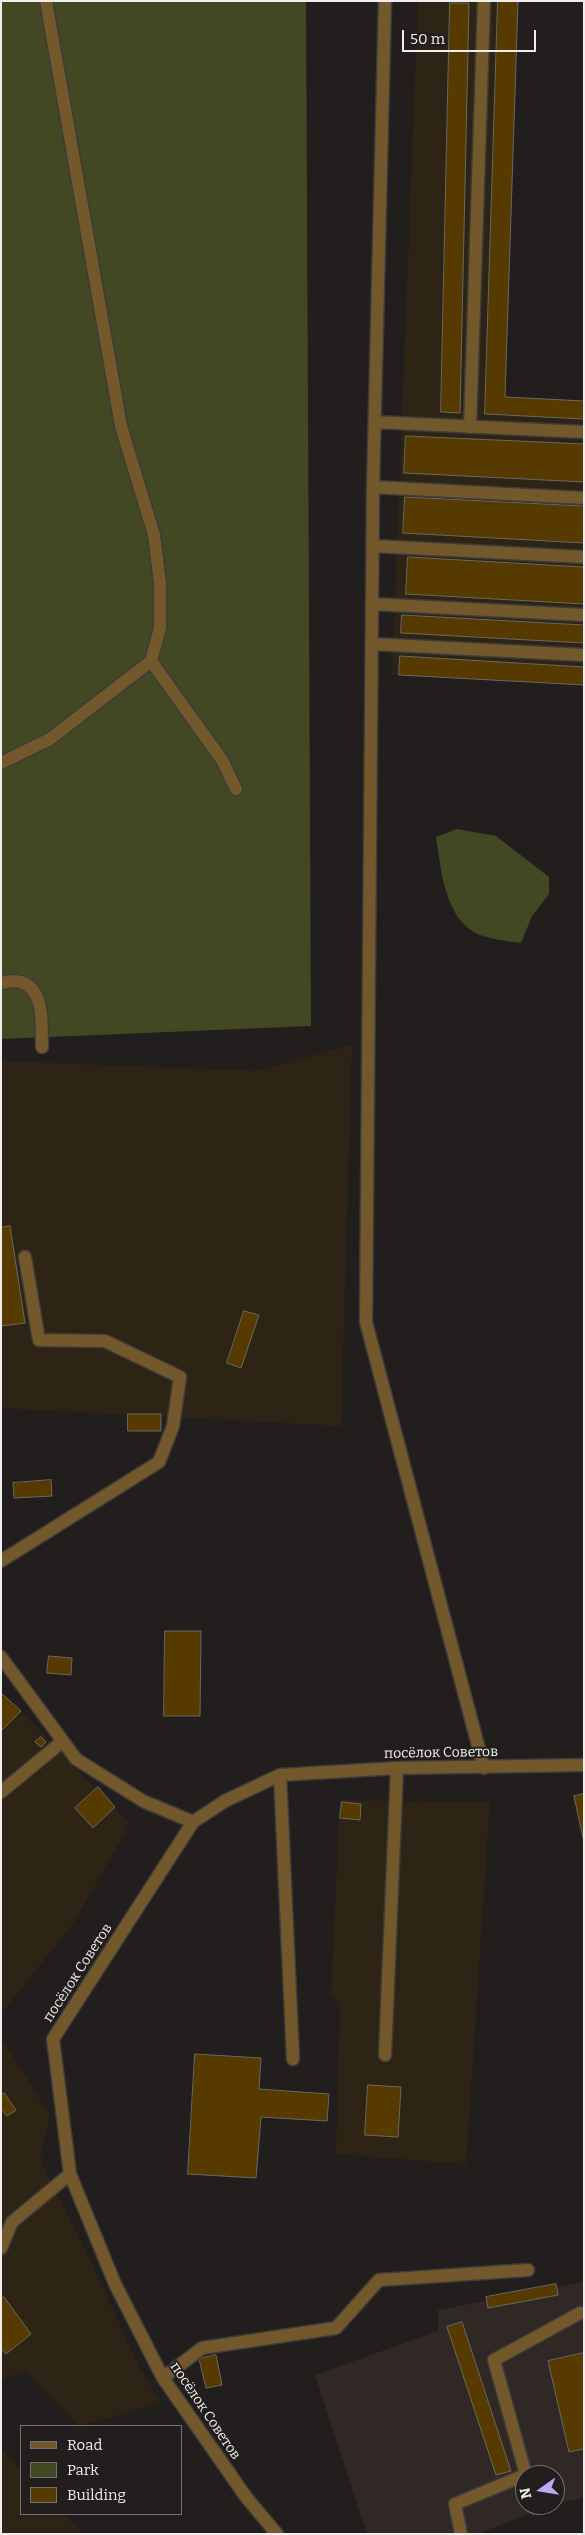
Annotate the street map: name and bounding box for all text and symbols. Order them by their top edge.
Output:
scale bar [405,20,539,52]
text: 50 m [410,30,445,48]
street label: посёлок Советов [384,1744,498,1762]
street label: посёлок Советов [40,1921,116,2025]
street label: посёлок Советов [166,2359,244,2463]
legend [20,2425,182,2515]
text: Road [67,2436,102,2454]
text: Park [67,2461,99,2479]
north arrow [515,2465,565,2515]
text: Building [67,2486,126,2504]
text: N [516,2486,535,2500]

